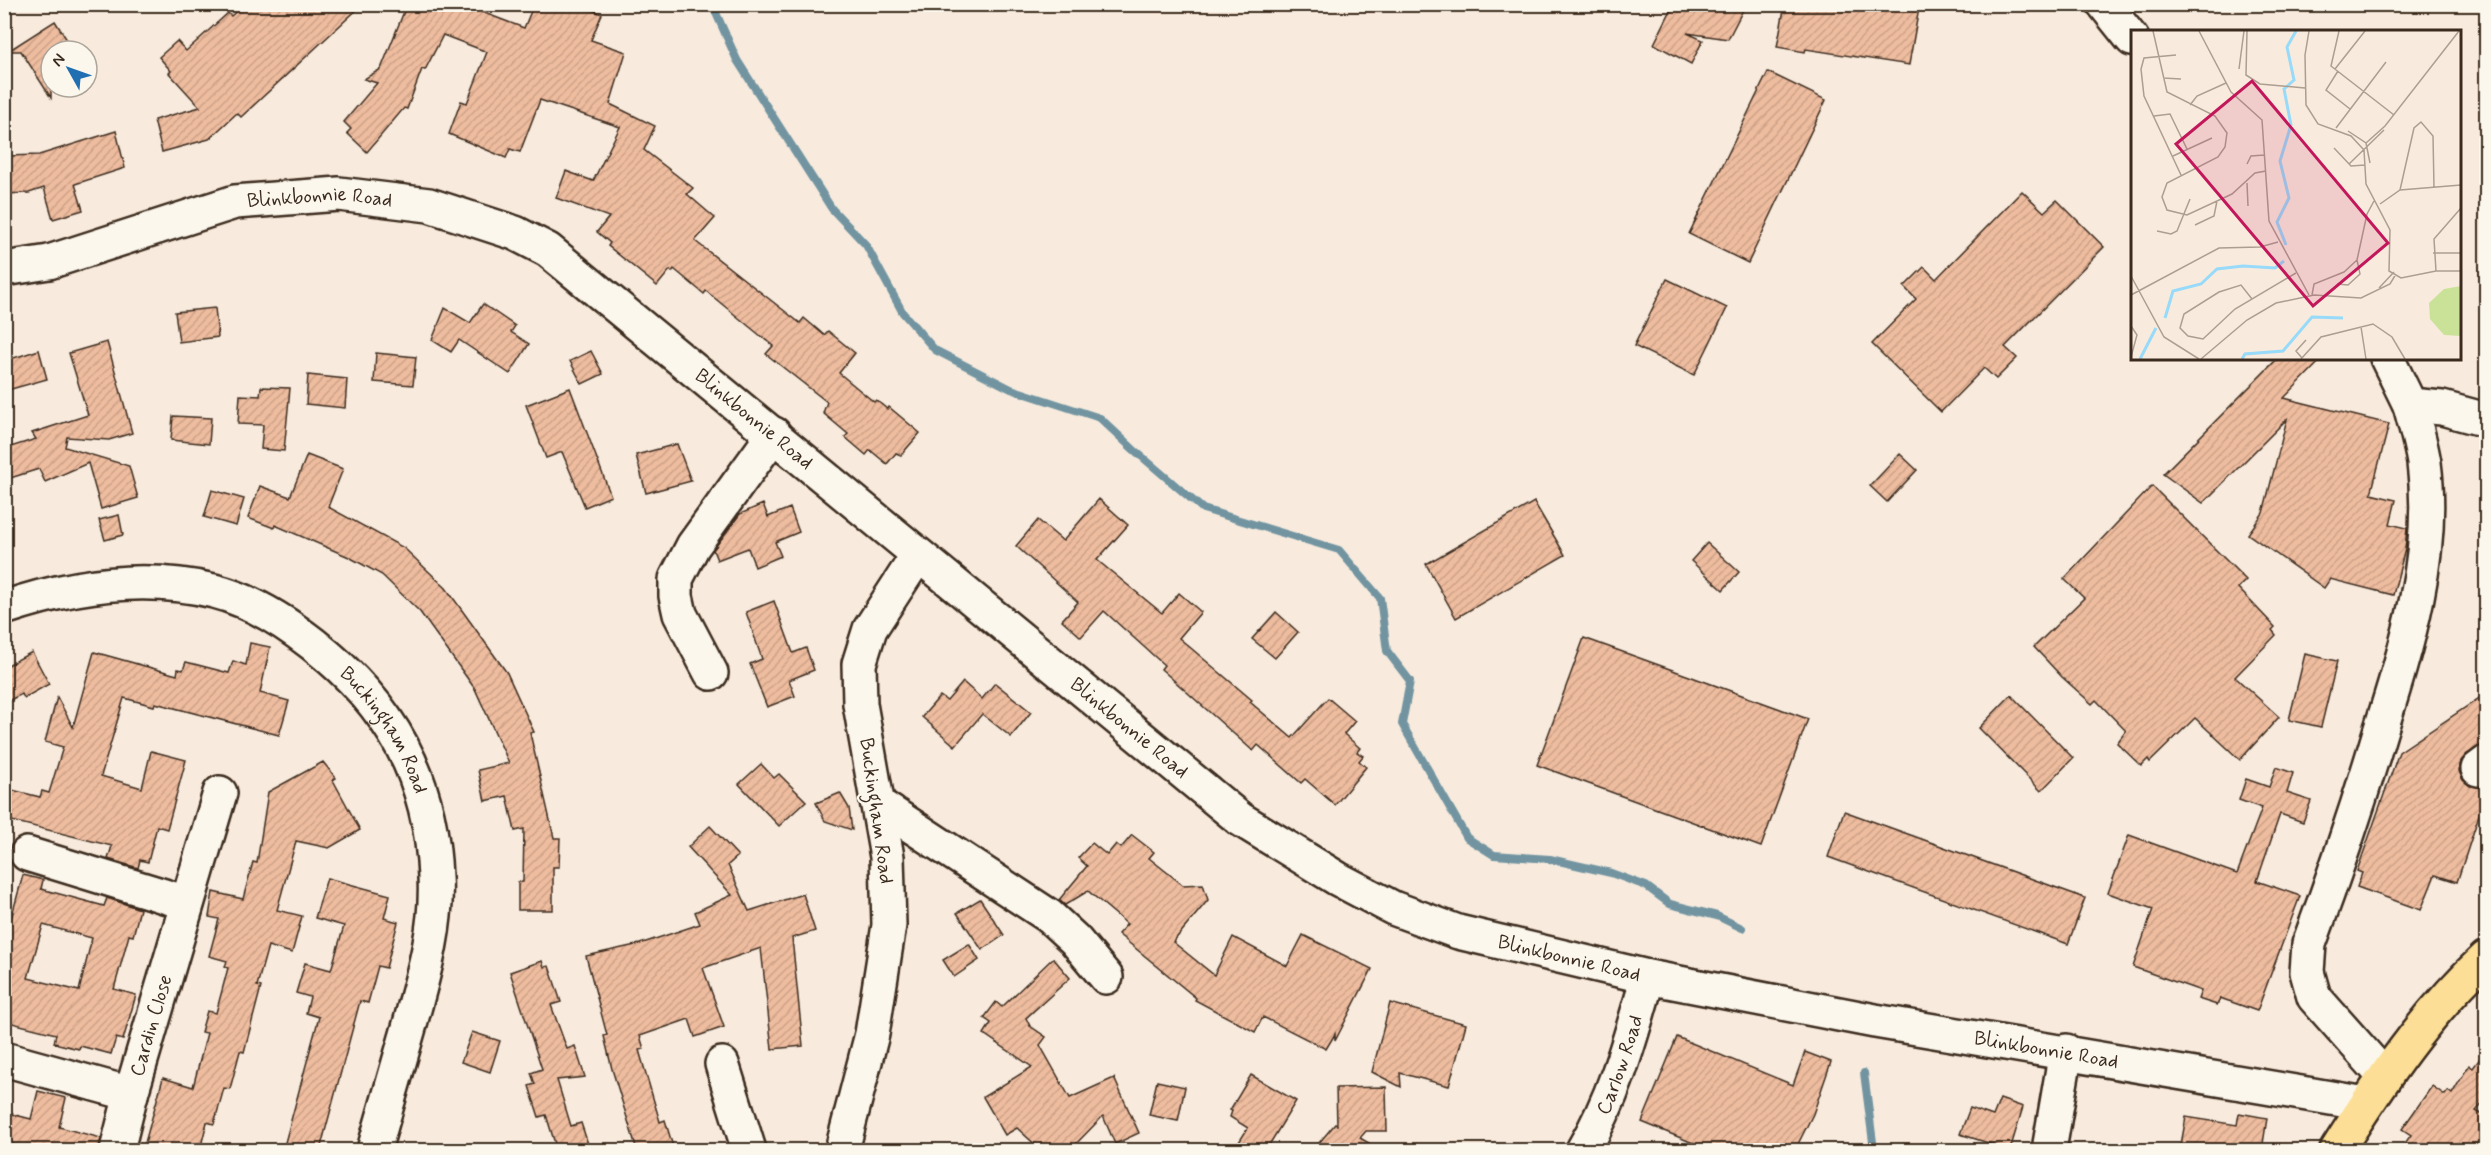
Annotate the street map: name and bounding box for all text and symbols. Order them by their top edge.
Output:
inset map [2131,30,2461,360]
north arrow [39,39,99,99]
text: N [47,49,70,71]
street label: Blinkbonnie Road [246,180,394,215]
street label: Blinkbonnie Road [689,362,819,476]
street label: Buckingham Road [334,660,434,797]
street label: Blinkbonnie Road [1064,671,1194,785]
street label: Buckingham Road [850,736,900,886]
street label: Blinkbonnie Road [1495,928,1643,988]
street label: Cardin Close [123,972,179,1080]
street label: Carlow Road [1590,1012,1650,1119]
street label: Blinkbonnie Road [1972,1024,2121,1075]

